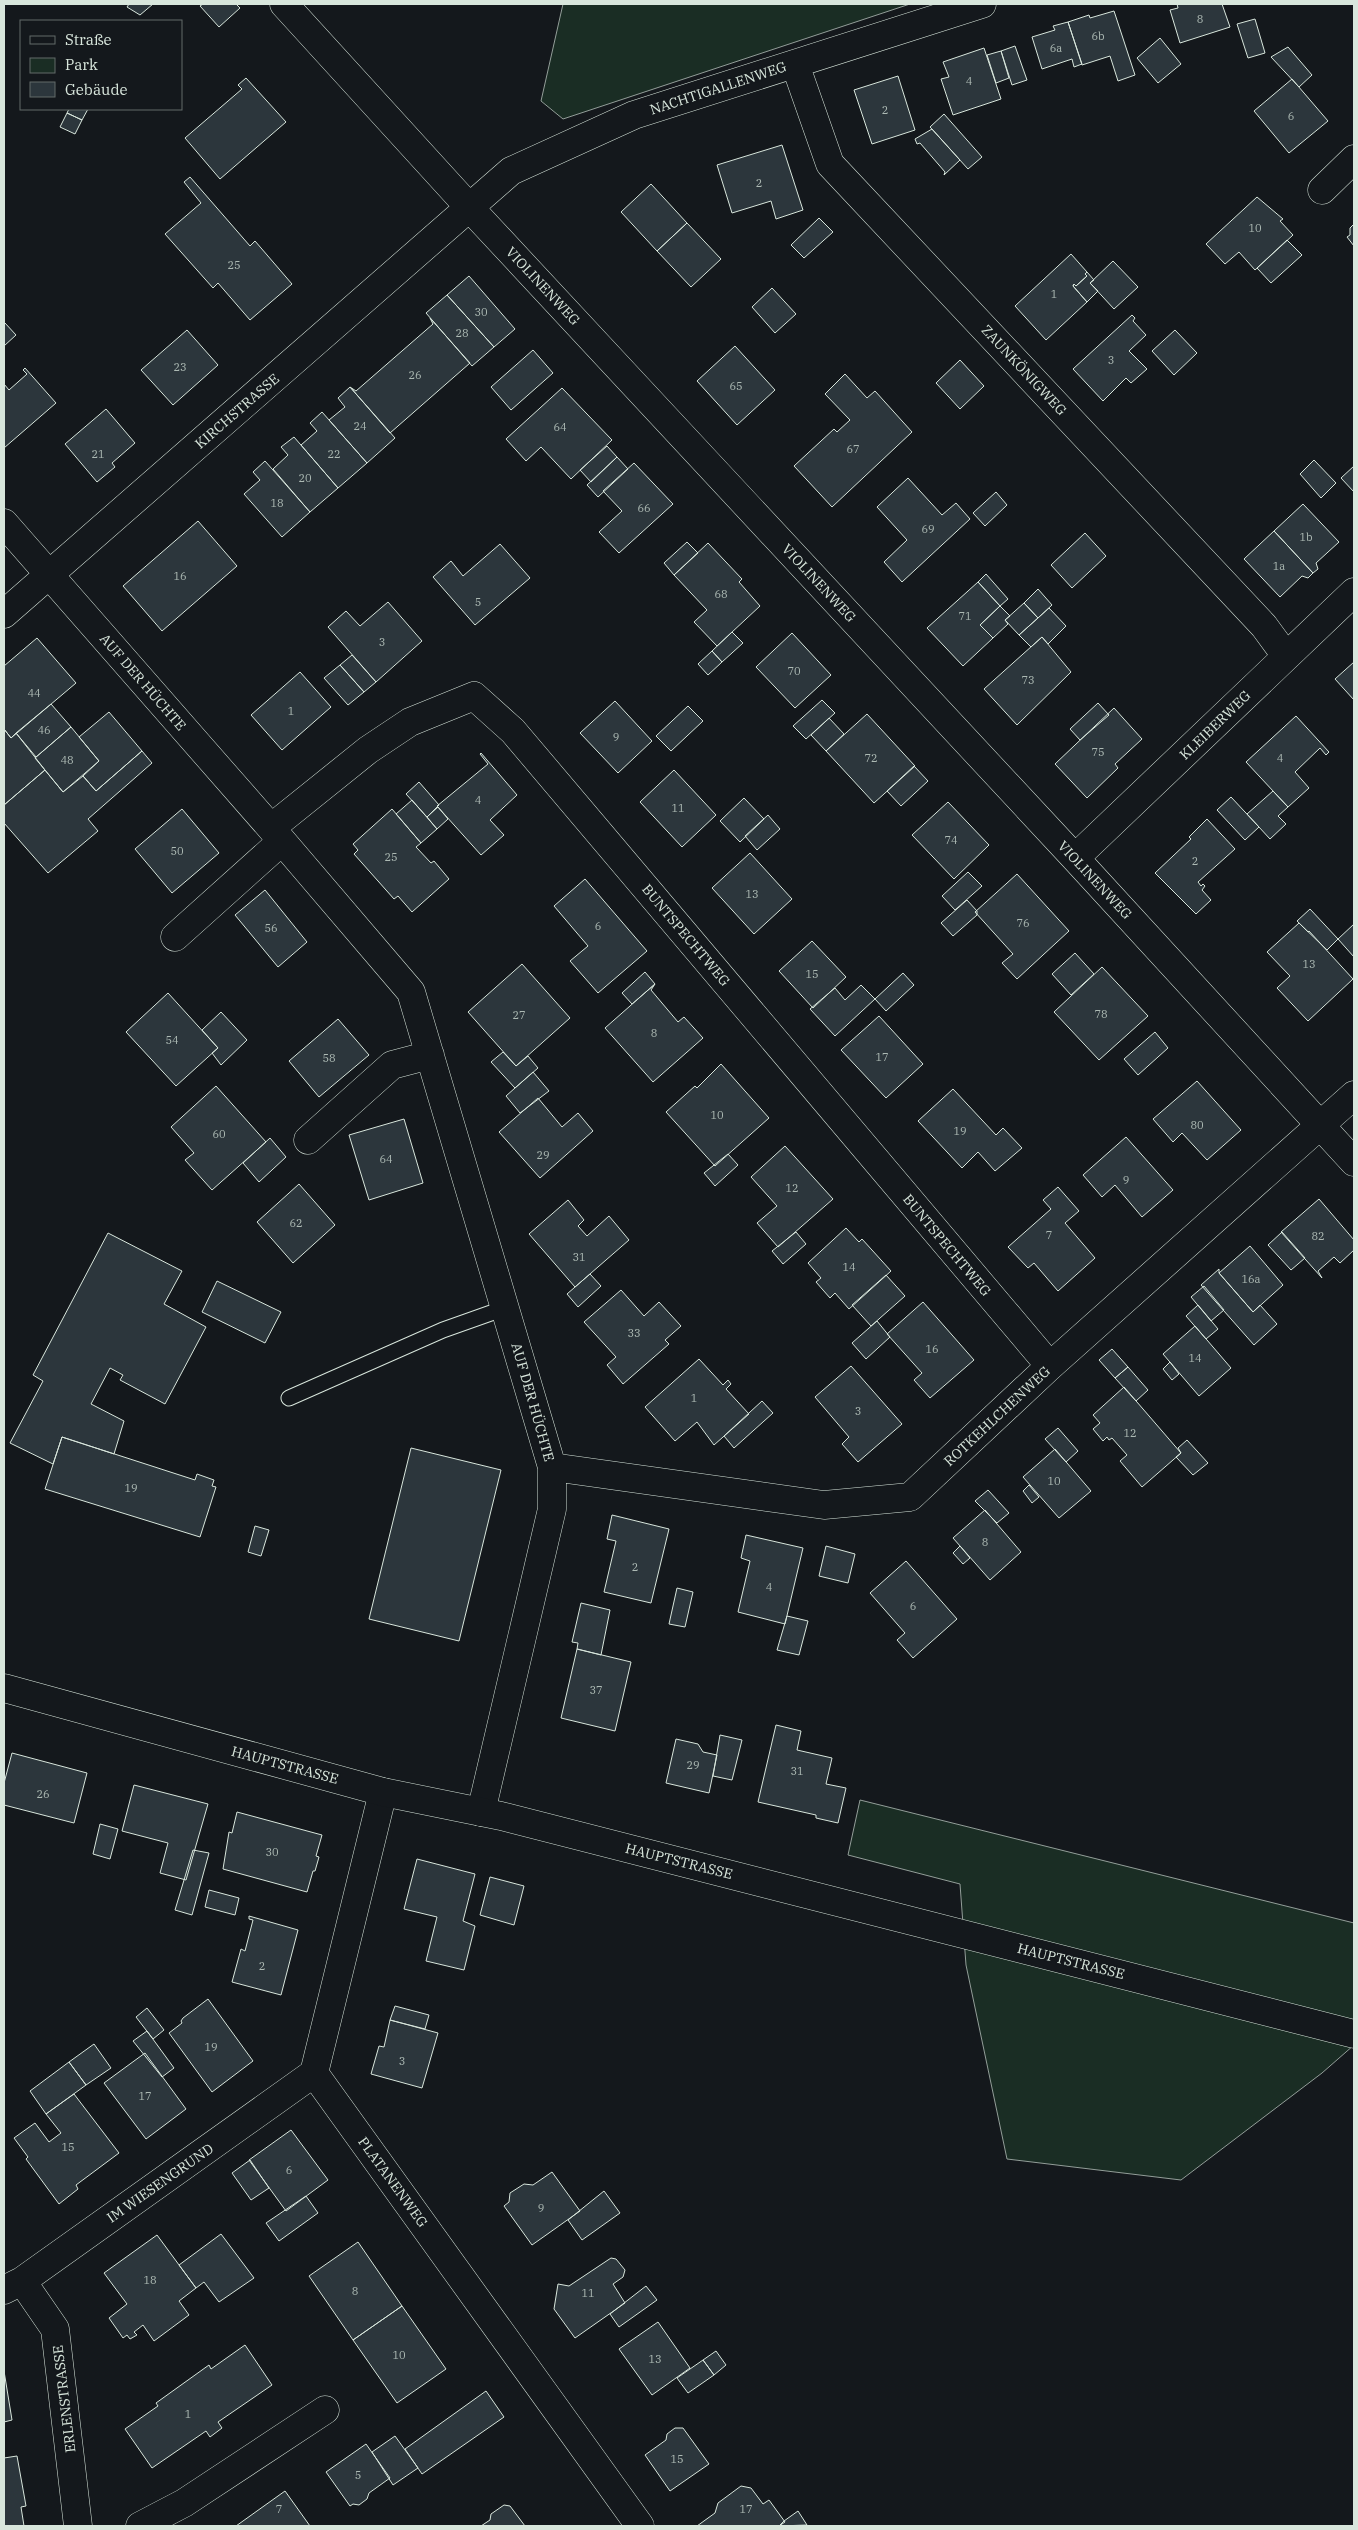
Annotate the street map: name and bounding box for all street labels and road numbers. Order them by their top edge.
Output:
street label: NACHTIGALLENWEG [647,57,789,119]
street label: VIOLINENWEG [502,243,584,329]
street label: ZAUNKÖNIGWEG [977,321,1071,419]
street label: KIRCHSTRASSE [191,369,283,453]
street label: VIOLINENWEG [778,540,860,626]
street label: AUF DER HÜCHTE [96,630,190,734]
street label: KLEIBERWEG [1176,687,1254,763]
street label: VIOLINENWEG [1054,837,1136,923]
street label: BUNTSPECHTWEG [638,880,734,990]
street label: BUNTSPECHTWEG [899,1190,995,1300]
street label: AUF DER HÜCHTE [507,1341,559,1463]
street label: ROTKEHLCHENWEG [940,1362,1054,1470]
street label: HAUPTSTRASSE [230,1742,340,1788]
street label: HAUPTSTRASSE [623,1839,735,1883]
street label: HAUPTSTRASSE [1015,1939,1127,1983]
street label: PLATANENWEG [354,2133,432,2231]
street label: IM WIESENGRUND [103,2139,217,2227]
street label: ERLENSTRASSE [48,2344,80,2454]

